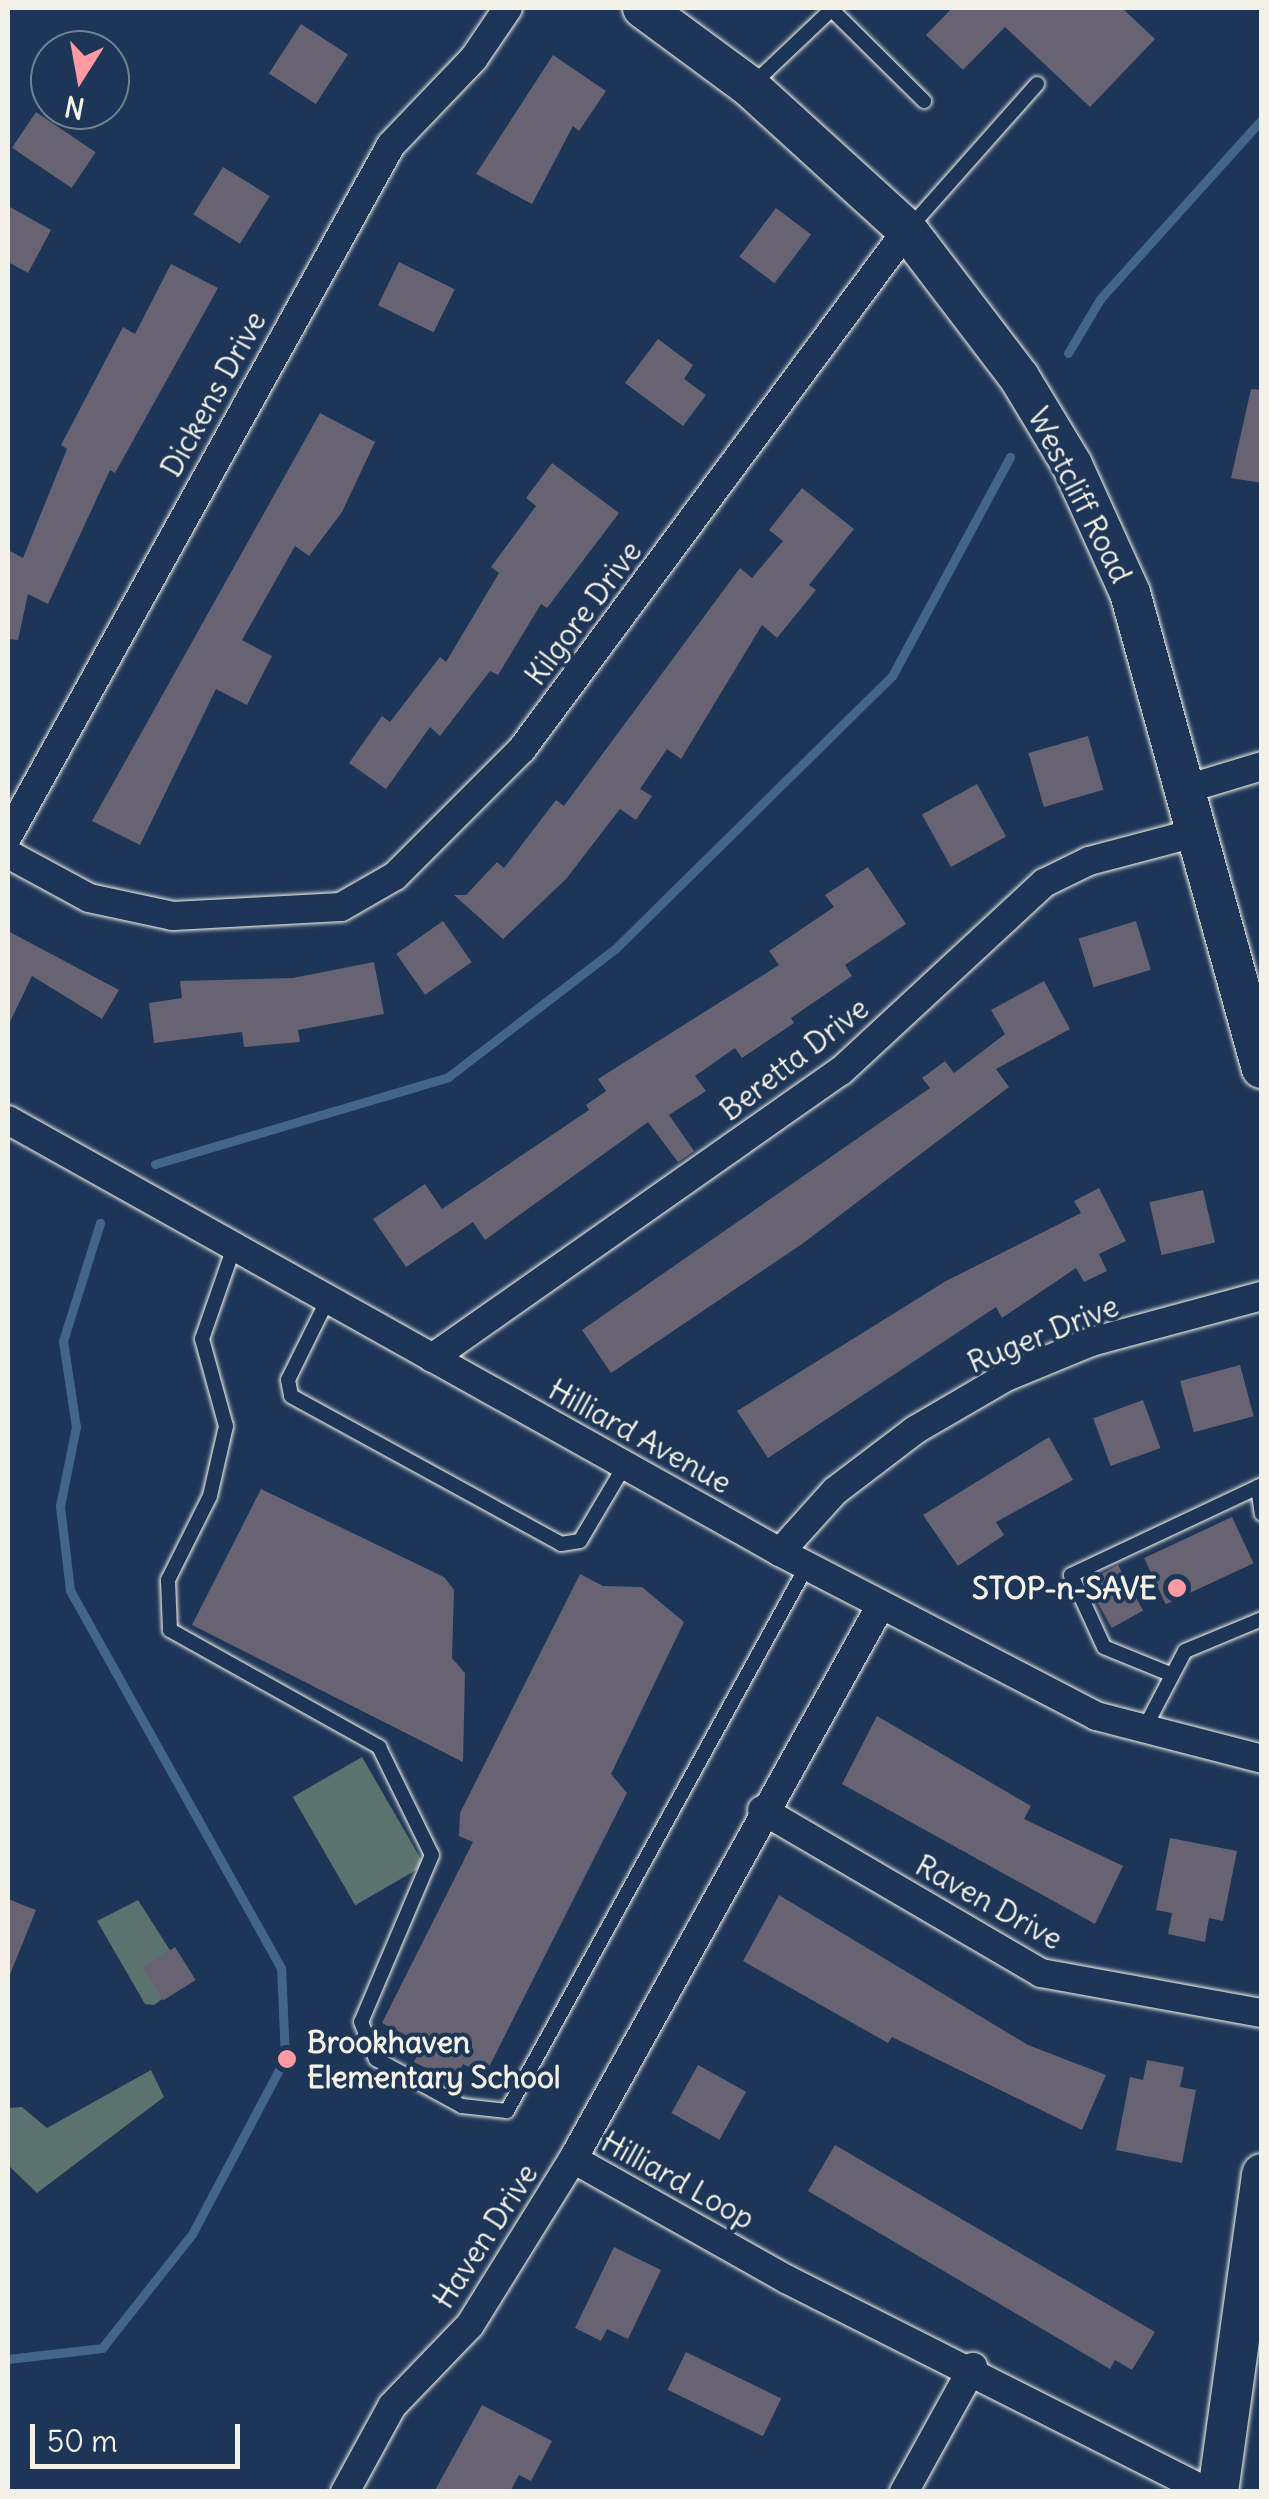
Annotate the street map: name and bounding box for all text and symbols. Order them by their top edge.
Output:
north arrow [30,30,130,130]
text: N [62,88,88,127]
street label: Dickens Drive [153,305,273,483]
street label: Westcliff Road [1020,401,1140,589]
street label: Kilgore Drive [517,534,649,692]
street label: Beretta Drive [712,990,876,1128]
street label: Ruger Drive [962,1287,1124,1381]
street label: Hilliard Avenue [543,1371,737,1501]
place label: STOP-n-SAVE [972,1570,1157,1606]
marker: STOP-n-SAVE [1166,1577,1188,1599]
street label: Raven Drive [909,1847,1069,1957]
place label: Brookhaven Elementary School [307,2024,560,2094]
marker: Brookhaven Elementary School [276,2048,298,2070]
street label: Hilliard Loop [595,2123,761,2237]
street label: Haven Drive [425,2157,545,2315]
scale bar [35,2404,245,2466]
text: 50 m [47,2422,117,2460]

